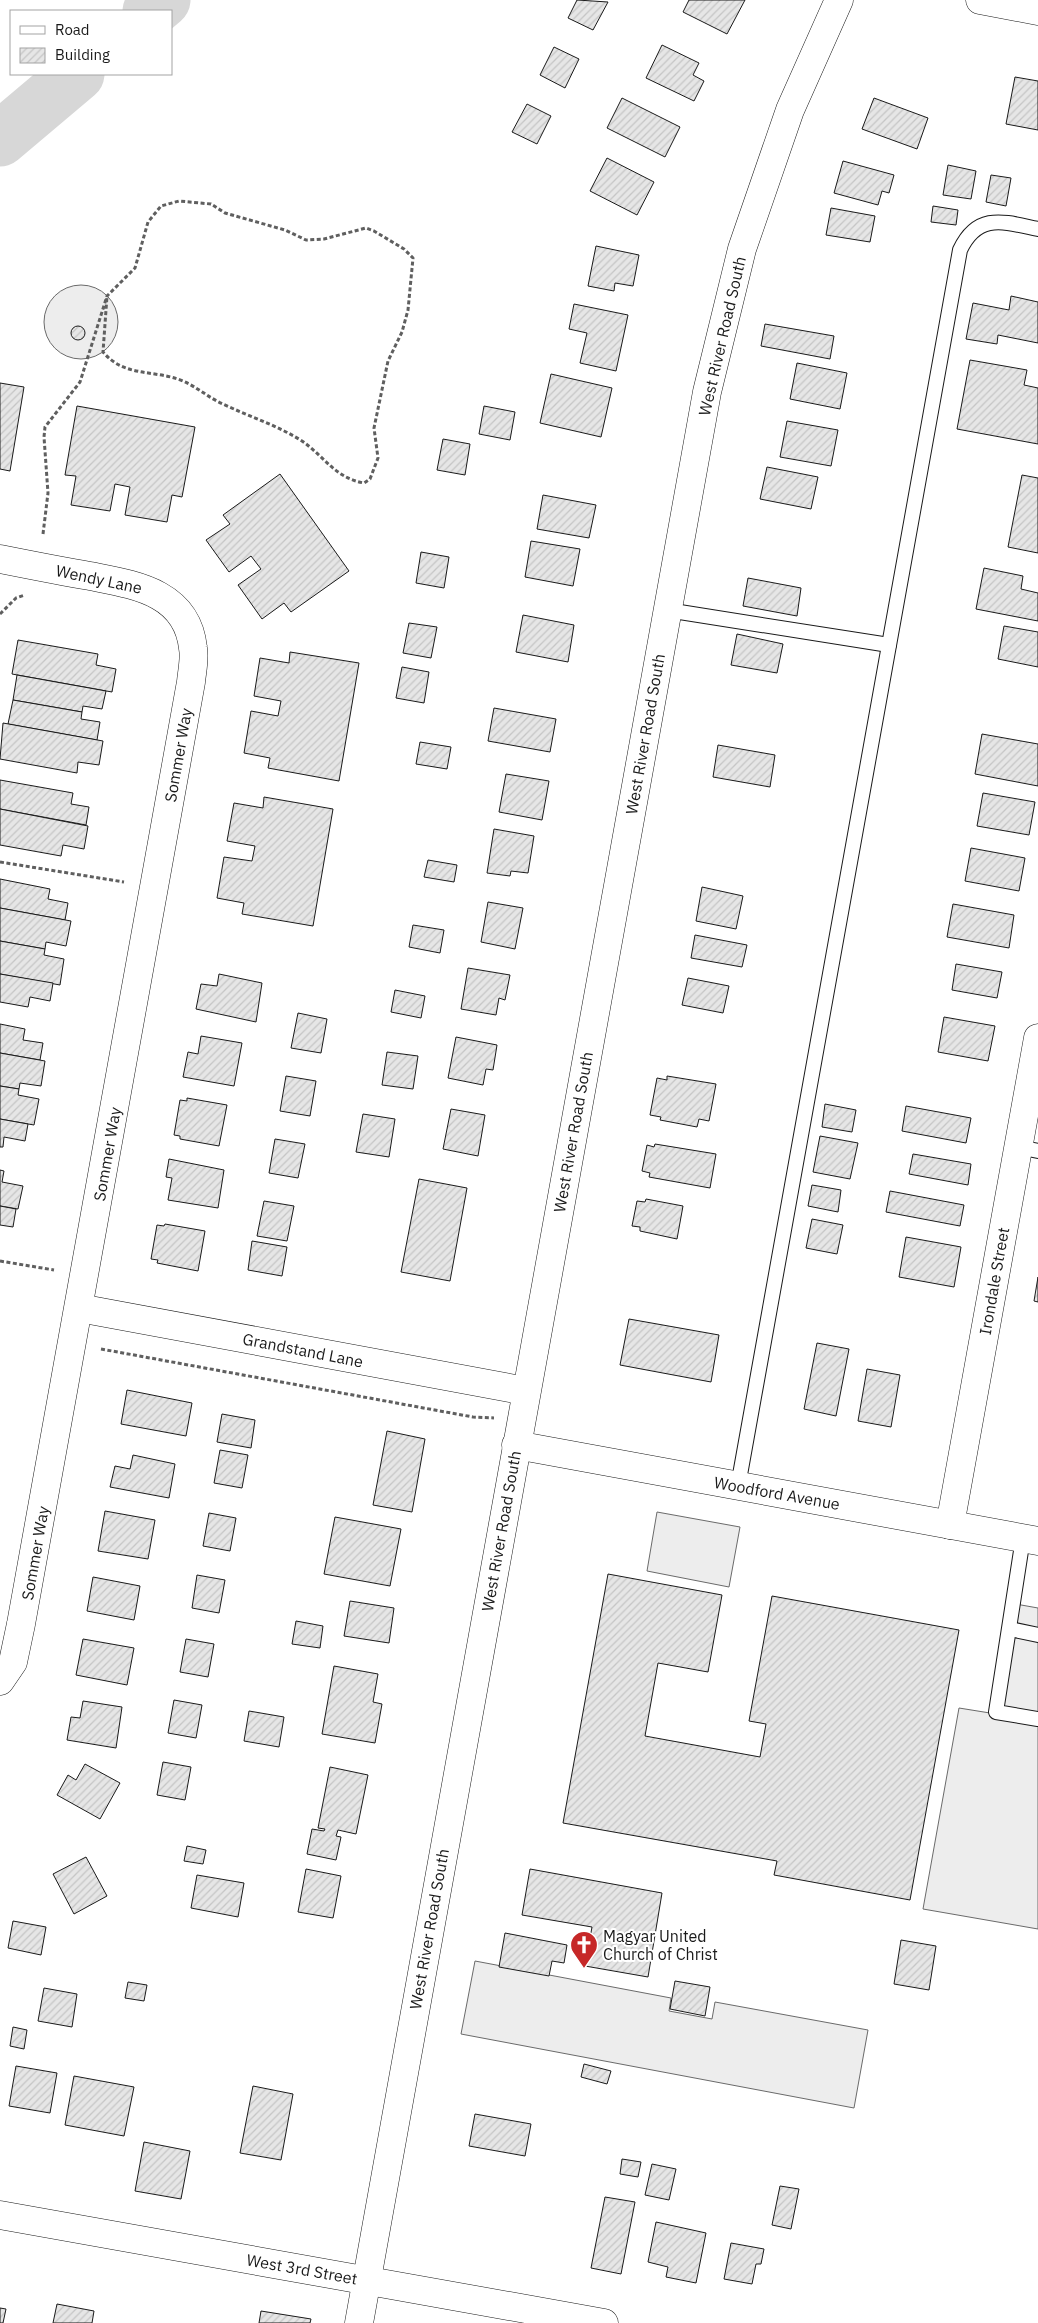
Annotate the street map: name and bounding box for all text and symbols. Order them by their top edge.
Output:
legend [10,10,172,75]
text: Road [55,20,90,39]
text: Building [55,45,110,64]
street label: West River Road South [694,254,750,418]
street label: Wendy Lane [54,560,144,598]
street label: West River Road South [621,652,669,816]
street label: Sommer Way [160,706,196,804]
street label: West River Road South [549,1050,597,1214]
street label: Sommer Way [89,1105,125,1203]
street label: Irondale Street [975,1226,1013,1336]
street label: Grandstand Lane [241,1329,365,1372]
street label: West River Road South [477,1449,525,1613]
street label: Woodford Avenue [712,1472,842,1514]
street label: Sommer Way [17,1504,53,1602]
street label: West River Road South [405,1847,453,2011]
place label: Magyar United Church of Christ [603,1926,718,1964]
church icon: Magyar United Church of Christ [569,1930,599,1969]
street label: West 3rd Street [245,2249,359,2289]

